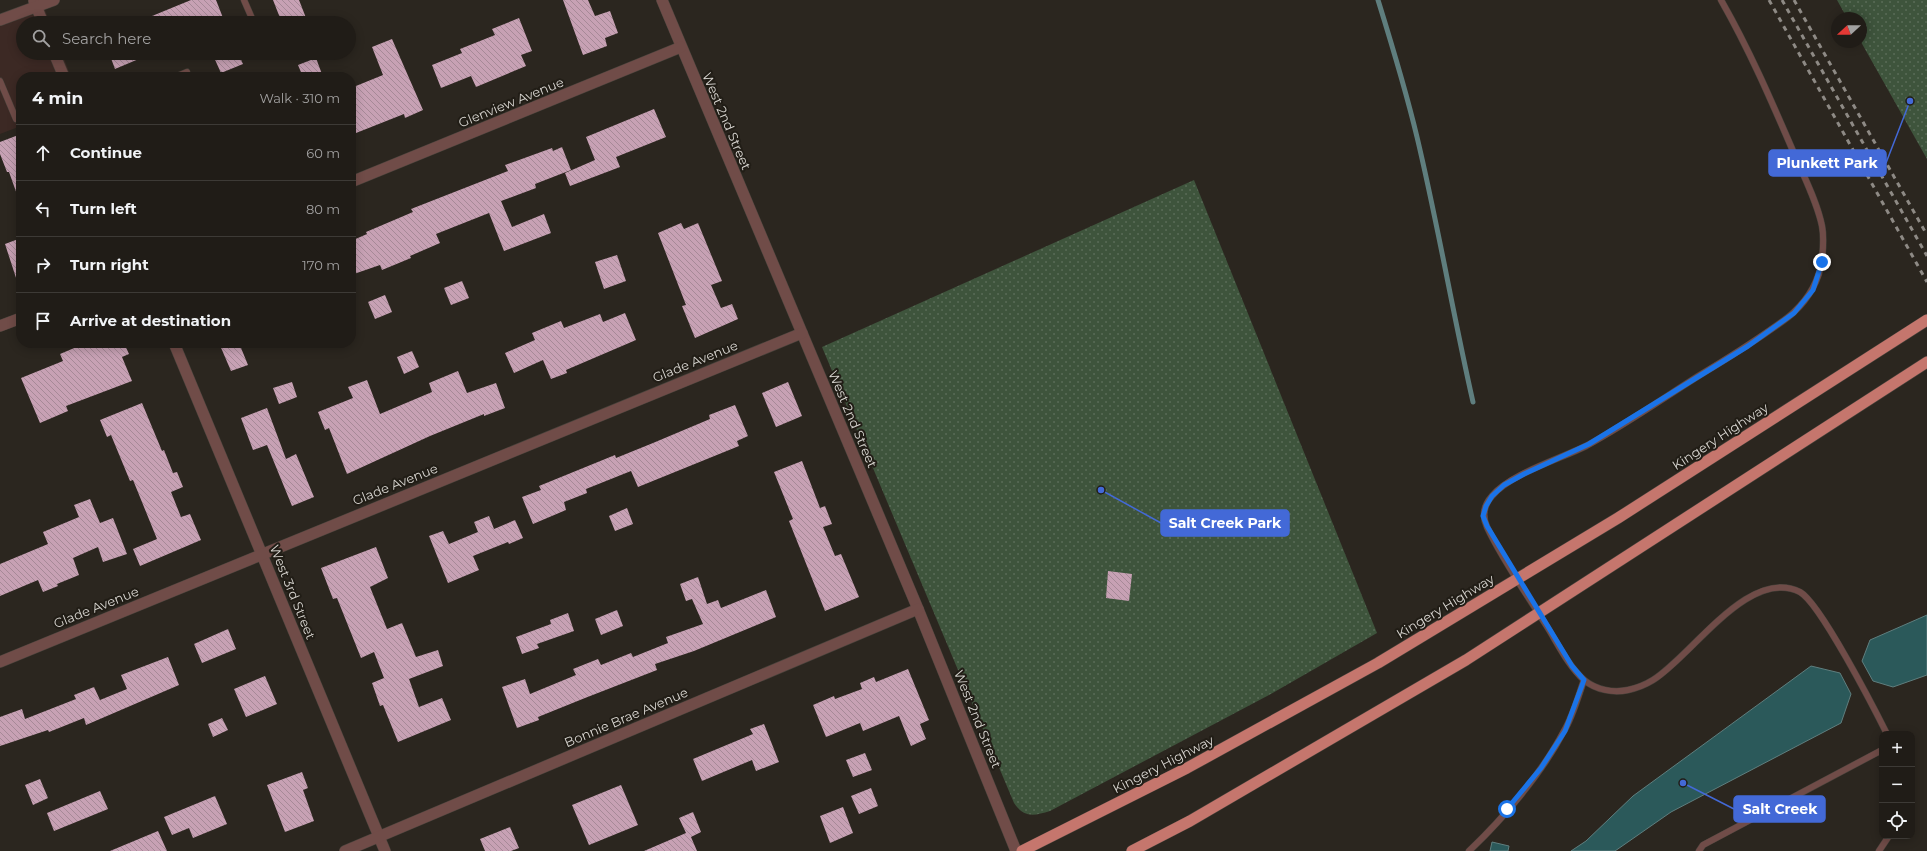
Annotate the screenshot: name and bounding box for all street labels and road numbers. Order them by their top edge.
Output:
street label: West 2nd Street [699,70,755,172]
street label: Glenview Avenue [456,74,566,130]
street label: Glade Avenue [650,337,740,385]
street label: West 2nd Street [825,368,881,470]
street label: Kingery Highway [1669,399,1772,473]
street label: Glade Avenue [350,460,440,508]
street label: West 3rd Street [267,542,319,642]
street label: Kingery Highway [1393,570,1498,641]
street label: Glade Avenue [51,583,141,631]
street label: West 2nd Street [951,668,1005,770]
street label: Bonnie Brae Avenue [562,684,690,750]
street label: Kingery Highway [1110,731,1217,796]

